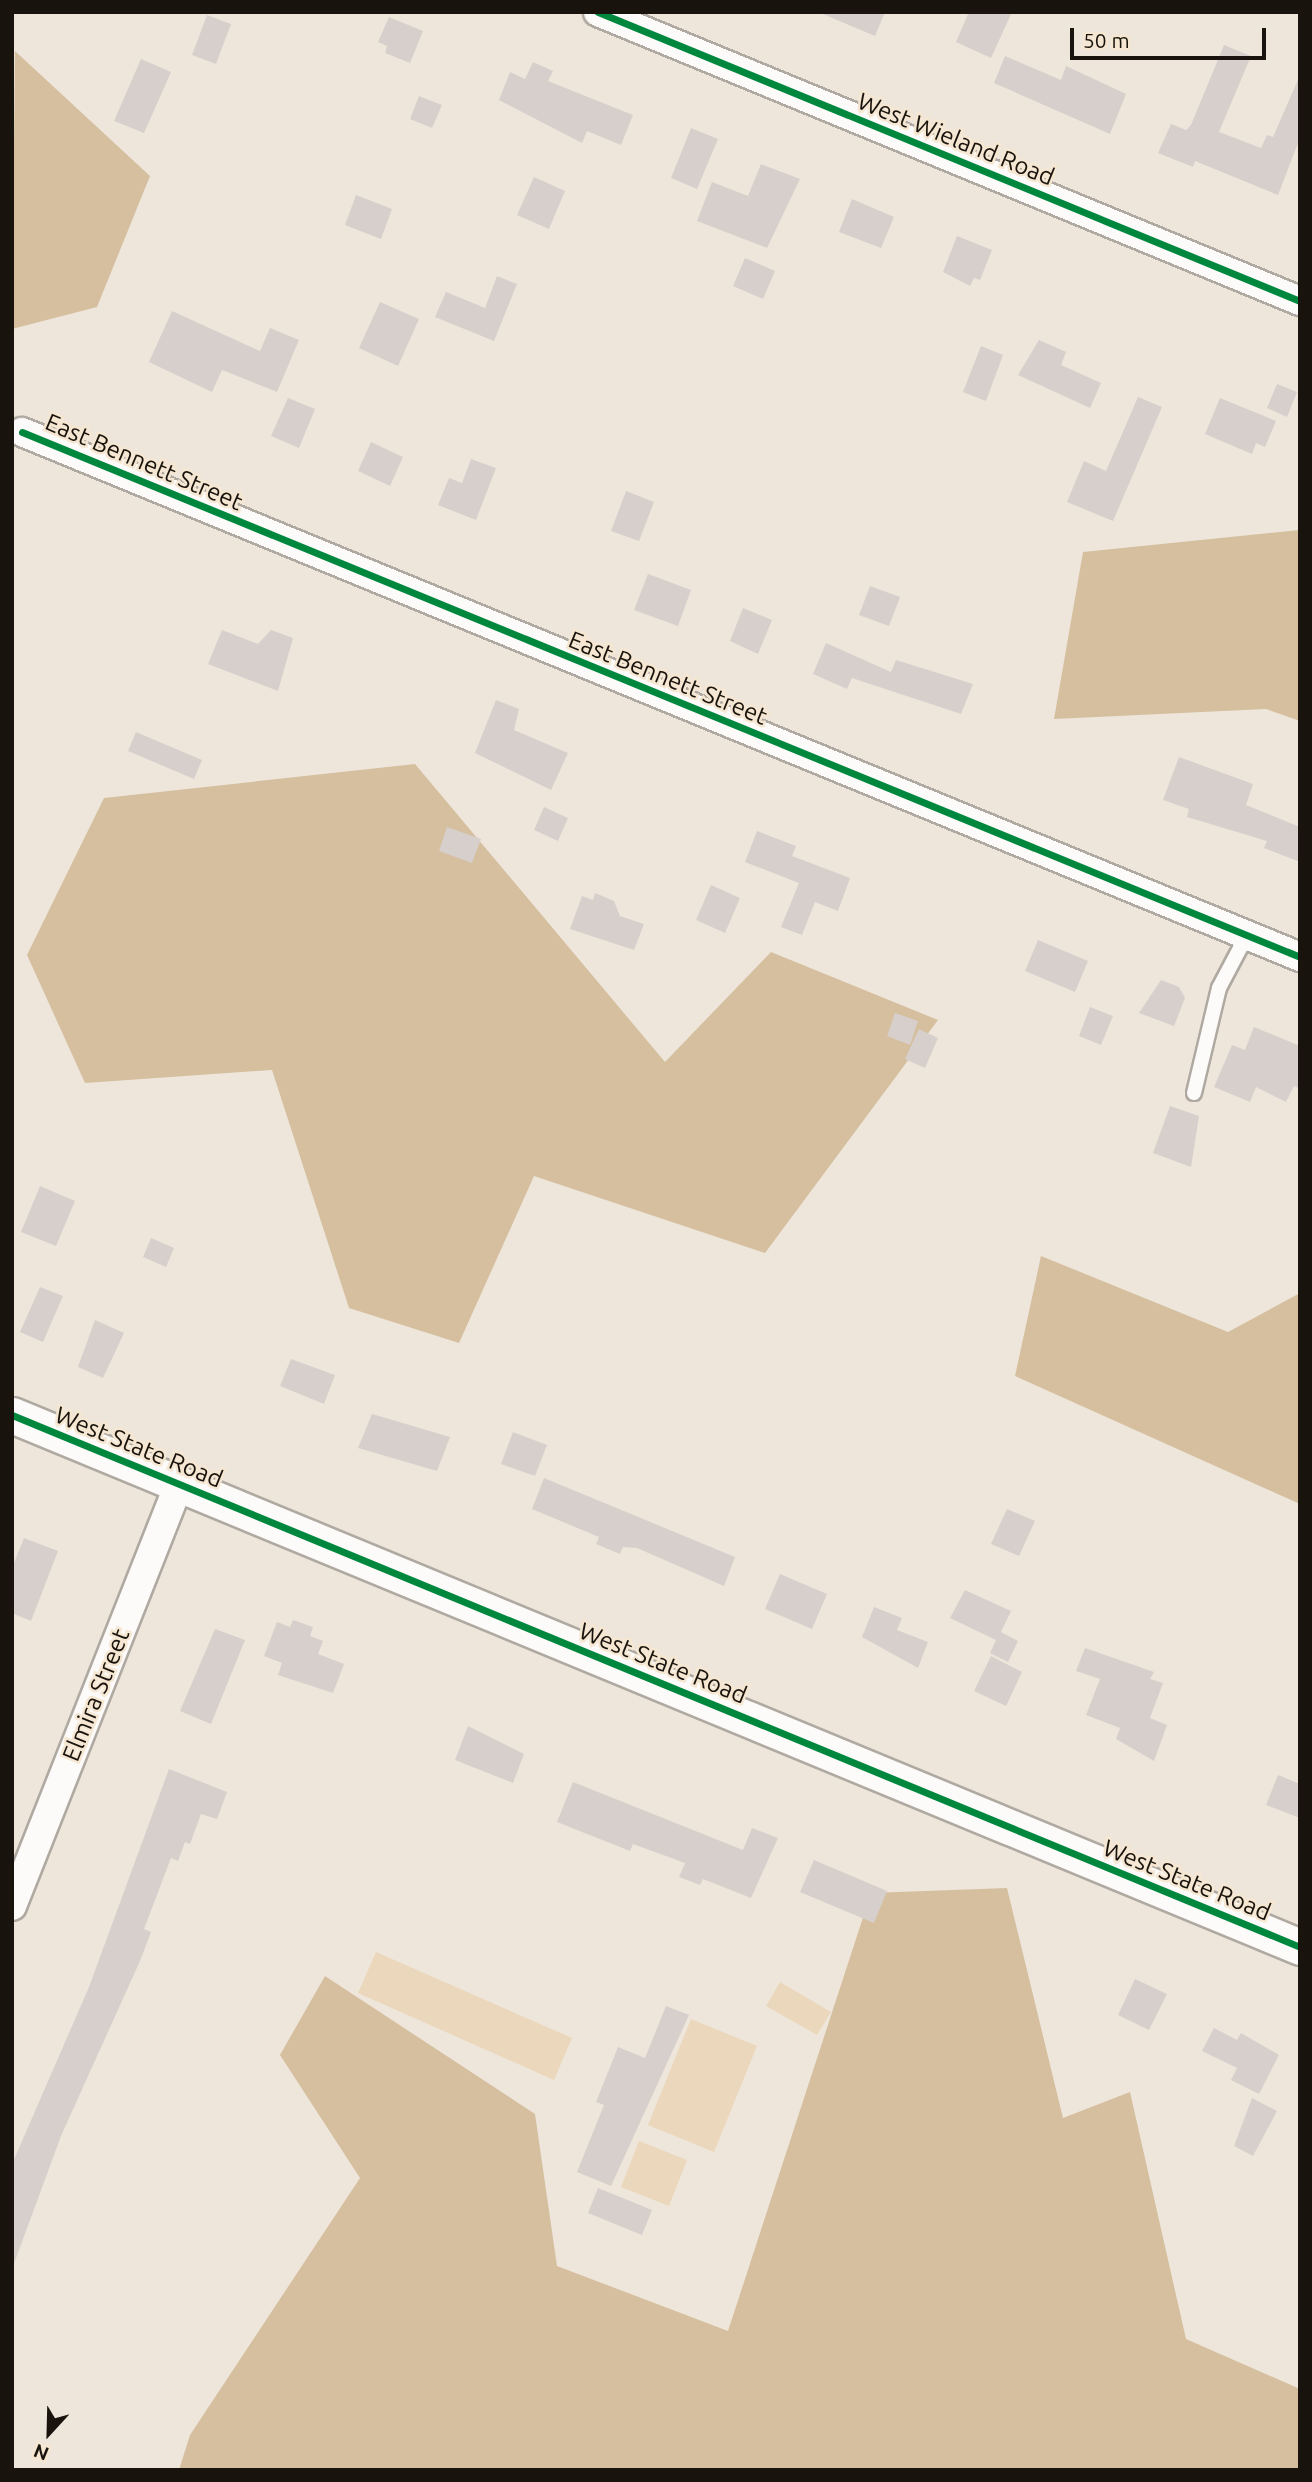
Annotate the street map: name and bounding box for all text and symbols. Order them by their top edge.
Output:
scale bar [1074,14,1270,58]
text: 50 m [1083,28,1130,52]
street label: West Wieland Road [854,86,1058,192]
street label: East Bennett Street [41,407,247,517]
street label: East Bennett Street [564,625,772,731]
street label: West State Road [51,1400,227,1494]
street label: West State Road [575,1616,751,1710]
street label: Elmira Street [56,1625,136,1765]
street label: West State Road [1099,1833,1275,1927]
north arrow [14,2398,84,2468]
text: N [30,2440,52,2465]

